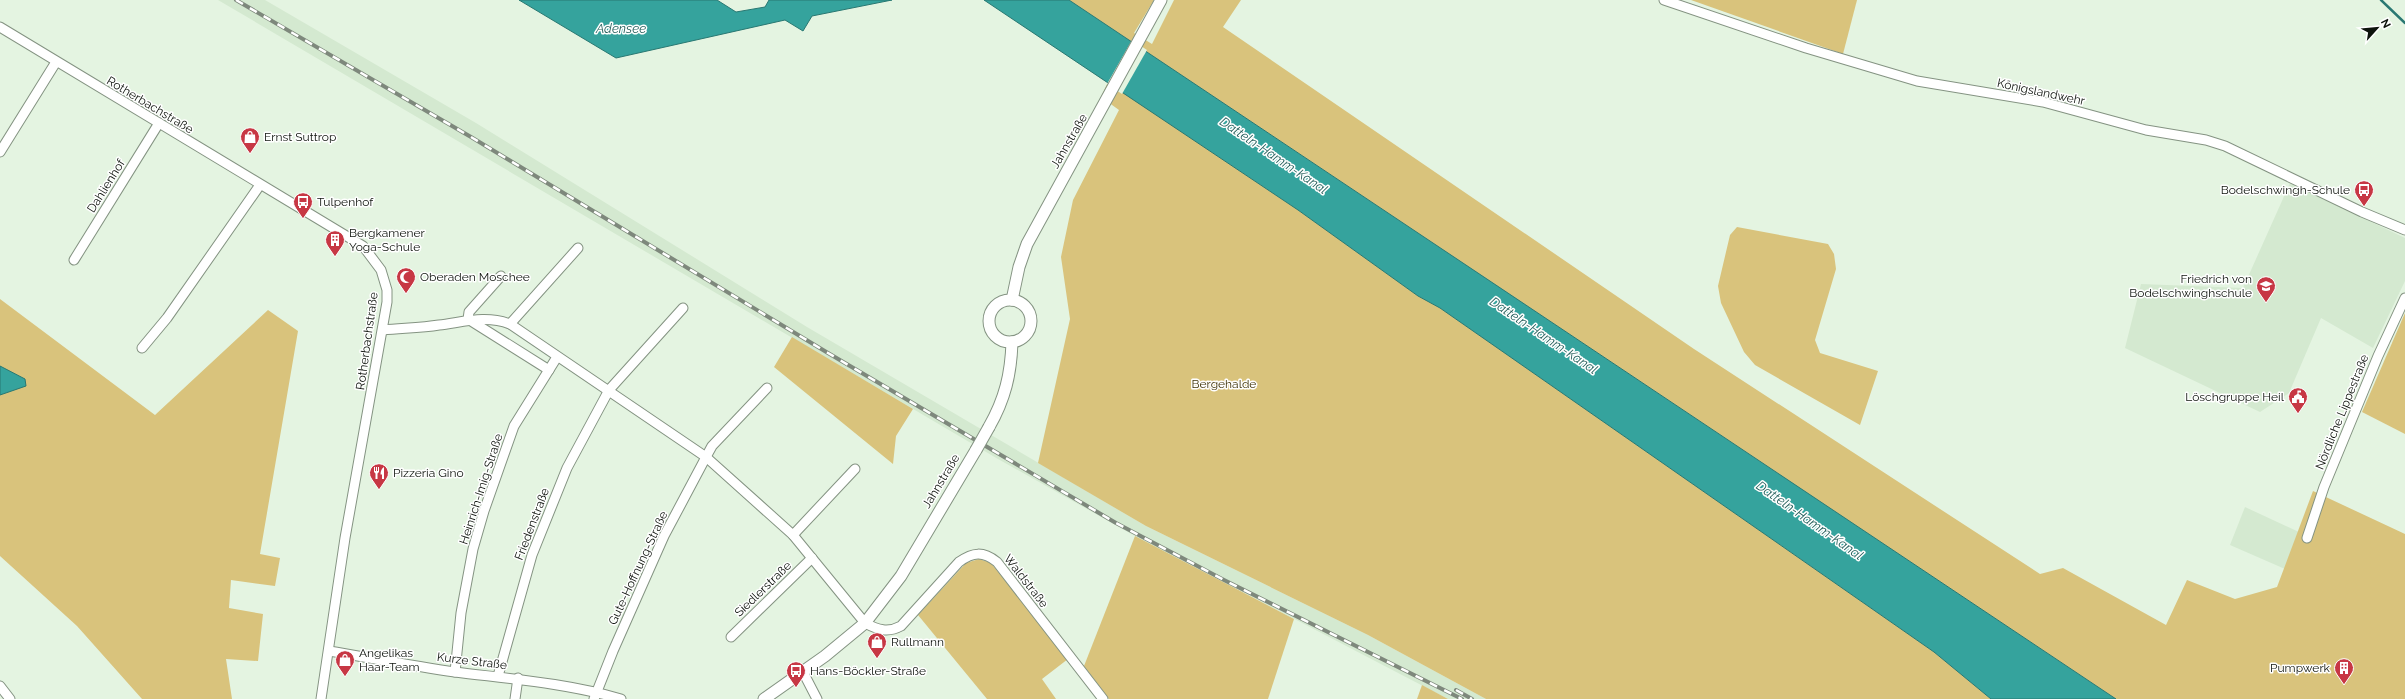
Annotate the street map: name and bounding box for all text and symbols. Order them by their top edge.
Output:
north arrow [2357,8,2397,48]
text: N [2378,17,2393,30]
water label: Adensee [595,21,646,36]
street label: Rotherbachstraße [104,74,196,136]
street label: Königslandwehr [1996,76,2087,108]
street label: Jahnstraße [1048,111,1090,171]
water label: Datteln-Hamm-Kanal [1217,114,1331,197]
shop icon: Ernst Suttrop [239,126,261,154]
place label: Ernst Suttrop [264,130,336,144]
street label: Dahlienhof [84,156,128,215]
bus stop icon: Bodelschwingh-Schule [2353,179,2375,207]
place label: Bodelschwingh-Schule [2221,183,2350,197]
bus stop icon: Tulpenhof [292,191,314,219]
place label: Tulpenhof [317,195,374,209]
place label: Bergkamener Yoga-Schule [349,226,425,254]
building icon: Bergkamener Yoga-Schule [324,229,346,257]
mosque icon: Oberaden Moschee [395,266,417,294]
place label: Oberaden Moschee [420,270,530,284]
place label: Friedrich von Bodelschwinghschule [2129,272,2252,300]
school or university icon: Friedrich von Bodelschwinghschule [2255,275,2277,303]
street label: Rotherbachstraße [353,291,381,391]
water label: Datteln-Hamm-Kanal [1487,294,1601,377]
street label: Nördliche Lippestraße [2312,352,2372,472]
park label: Bergehalde [1192,377,1256,391]
public building icon: Löschgruppe Heil [2287,386,2309,414]
place label: Löschgruppe Heil [2185,390,2285,404]
street label: Heinrich-Imig-Straße [456,432,506,546]
street label: Jahnstraße [919,452,963,510]
restaurant icon: Pizzeria Gino [368,462,390,490]
place label: Pizzeria Gino [393,466,464,480]
water label: Datteln-Hamm-Kanal [1754,478,1866,563]
street label: Friedenstraße [512,486,552,562]
street label: Gute-Hoffnung-Straße [606,509,670,627]
street label: Waldstraße [1001,552,1051,610]
street label: Siedlerstraße [732,559,794,619]
shop icon: Rullmann [866,631,888,659]
place label: Rullmann [891,635,944,649]
place label: Angelikas Haar-Team [359,646,420,674]
shop icon: Angelikas Haar-Team [334,649,356,677]
street label: Kurze Straße [436,650,508,672]
building icon: Pumpwerk [2333,657,2355,685]
bus stop icon: Hans-Böckler-Straße [785,660,807,688]
place label: Pumpwerk [2270,661,2331,675]
place label: Hans-Böckler-Straße [810,664,926,678]

